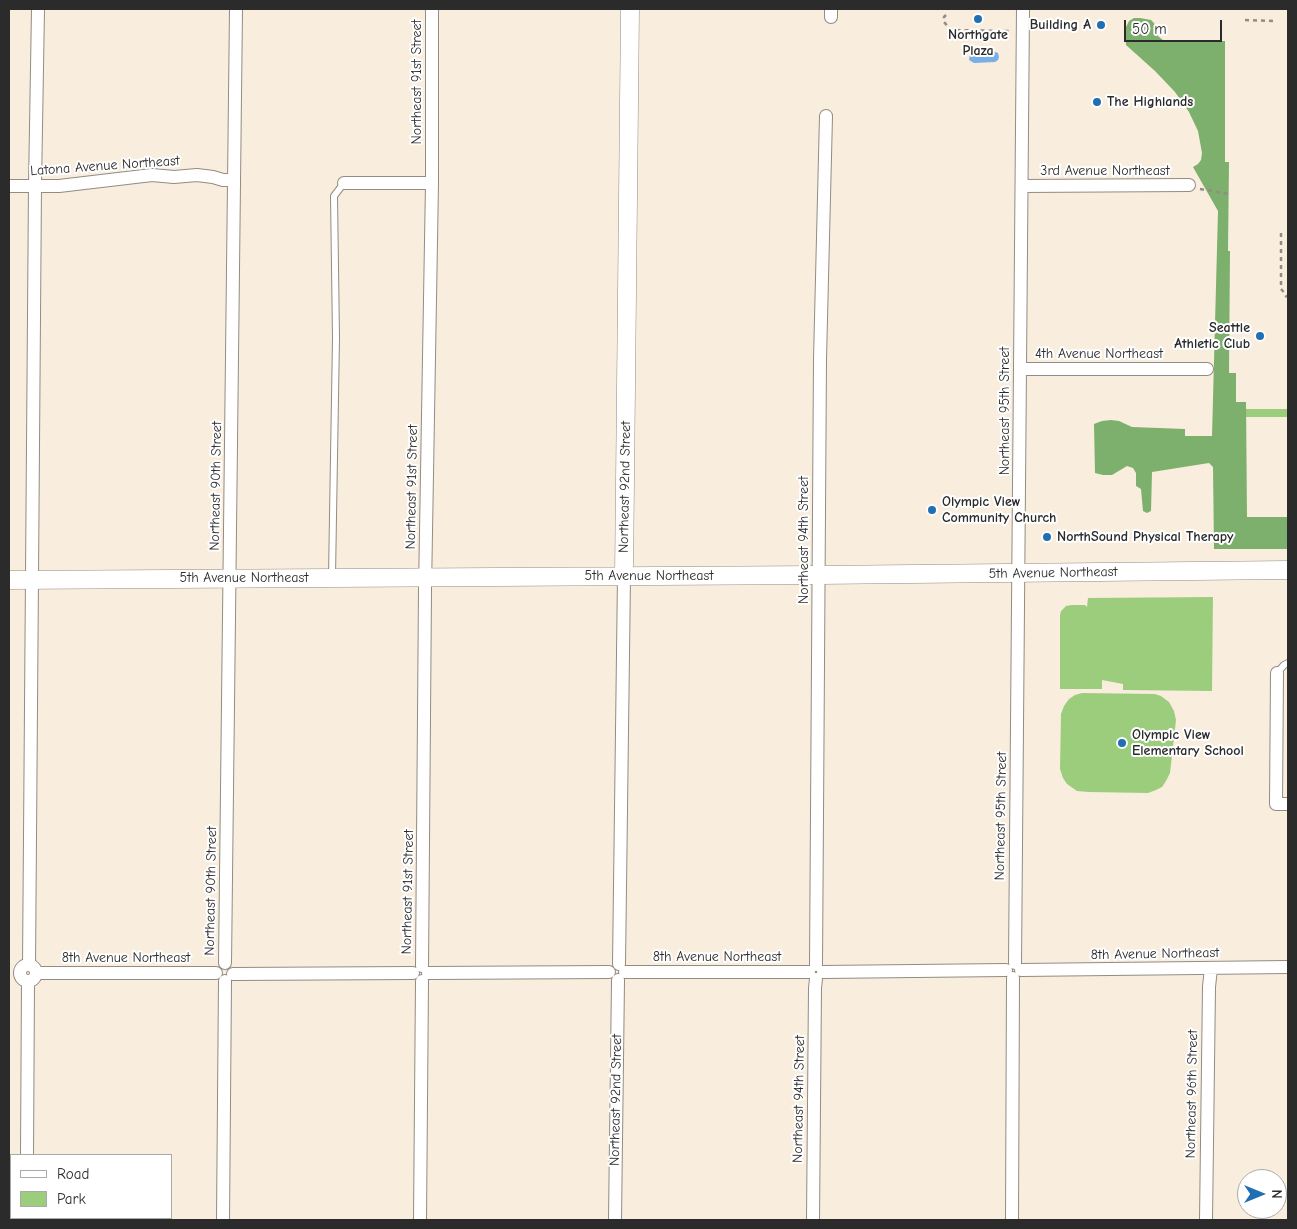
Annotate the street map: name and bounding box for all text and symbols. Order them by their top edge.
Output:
scale bar [1127,10,1224,42]
marker: Northgate Plaza [972,13,984,25]
place label: Building A [1030,17,1091,33]
marker: Building A [1095,19,1107,31]
street label: Northeast 91st Street [409,20,425,144]
text: 50 m [1132,20,1167,38]
place label: Northgate Plaza [948,27,1008,59]
place label: The Highlands [1107,94,1193,110]
marker: The Highlands [1091,96,1103,108]
street label: Latona Avenue Northeast [30,152,180,180]
street label: 3rd Avenue Northeast [1040,163,1170,179]
place label: Seattle Athletic Club [1174,320,1250,352]
marker: Seattle Athletic Club [1254,330,1266,342]
street label: 4th Avenue Northeast [1035,346,1163,362]
street label: Northeast 95th Street [997,347,1013,475]
street label: Northeast 90th Street [206,421,226,551]
street label: Northeast 92nd Street [615,421,635,553]
street label: Northeast 91st Street [403,424,421,550]
street label: Northeast 94th Street [796,476,812,604]
place label: Olympic View Community Church [942,494,1056,526]
marker: Olympic View Community Church [926,504,938,516]
place label: NorthSound Physical Therapy [1057,529,1233,545]
marker: NorthSound Physical Therapy [1041,531,1053,543]
street label: 5th Avenue Northeast [988,563,1118,583]
street label: 5th Avenue Northeast [585,568,713,584]
street label: 5th Avenue Northeast [180,570,308,586]
place label: Olympic View Elementary School [1132,727,1244,760]
marker: Olympic View Elementary School [1116,737,1128,749]
street label: Northeast 95th Street [991,752,1011,880]
street label: Northeast 90th Street [201,826,221,956]
street label: Northeast 91st Street [399,829,417,955]
street label: 8th Avenue Northeast [1091,944,1219,964]
street label: 8th Avenue Northeast [653,949,781,965]
street label: 8th Avenue Northeast [62,950,190,966]
street label: Northeast 96th Street [1182,1030,1202,1158]
street label: Northeast 92nd Street [606,1034,626,1166]
street label: Northeast 94th Street [789,1035,809,1163]
legend [10,1154,172,1219]
text: Road [57,1165,89,1183]
north arrow [1237,1169,1287,1219]
text: N [1268,1189,1285,1199]
text: Park [57,1190,86,1208]

